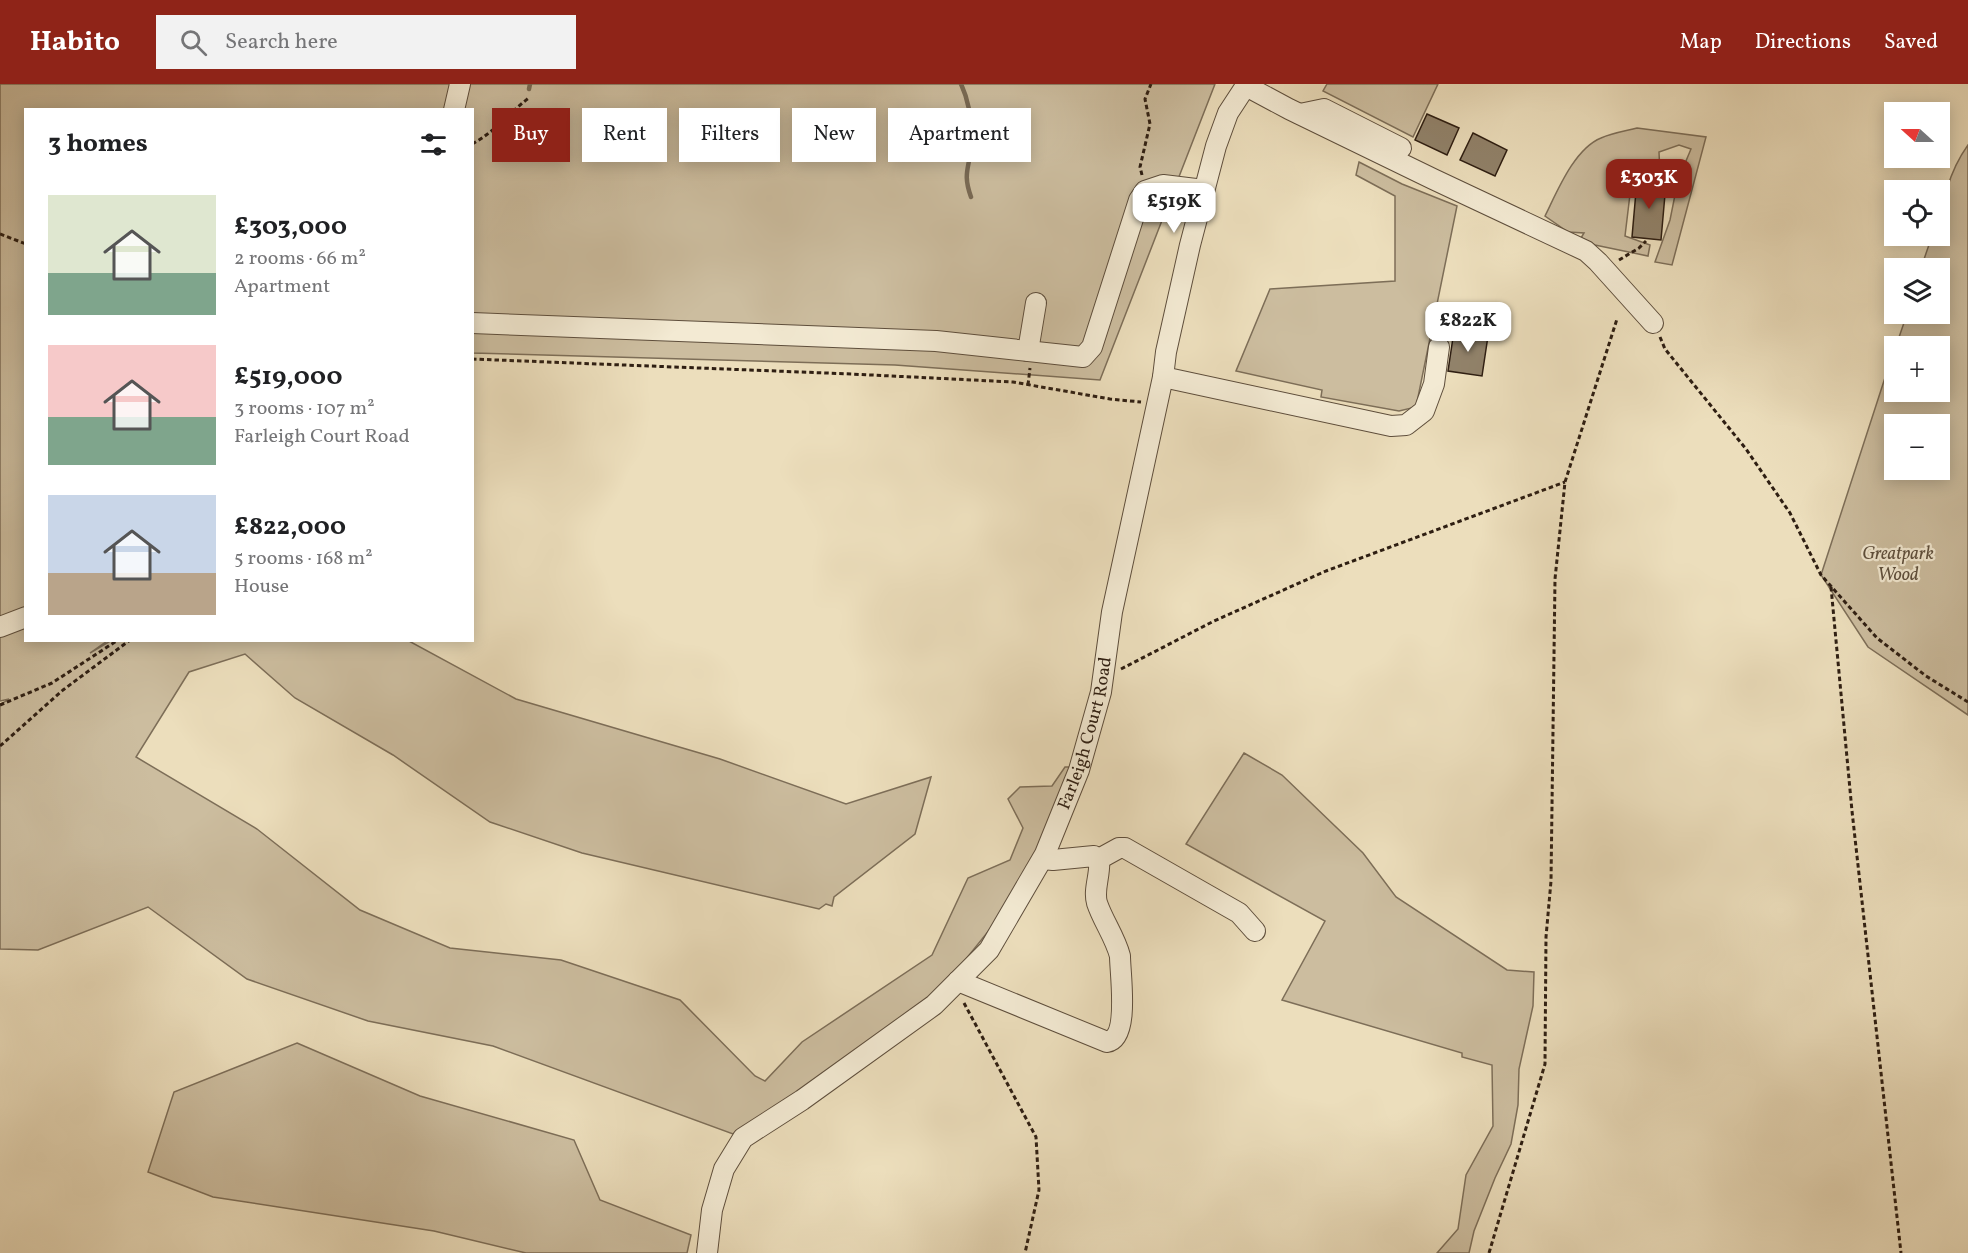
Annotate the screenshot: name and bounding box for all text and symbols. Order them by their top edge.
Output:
search box [156,15,576,69]
text: Habito [30,23,120,62]
icon: search [177,26,210,59]
text: Search here [225,27,338,58]
text: Map [1680,28,1722,57]
text: Directions [1755,28,1851,57]
text: Saved [1884,28,1938,57]
north arrow [1884,102,1950,168]
map controls [1884,102,1950,480]
chip: Buy [492,108,570,162]
chip: Rent [582,108,667,162]
chip: Filters [679,108,780,162]
chip: New [792,108,876,162]
chip: Apartment [888,108,1031,162]
text: 3 homes [48,126,148,162]
icon: filters [417,128,450,161]
pin: £303K [1607,159,1691,210]
text: £303K [1620,164,1678,192]
button: locate [1884,180,1950,246]
pin: £519K [1132,183,1216,234]
text: £519K [1147,188,1201,216]
text: £303,000 [234,209,347,245]
icon: home [96,219,168,291]
text: 2 rooms · 66 m² [234,245,366,273]
button: layers [1884,258,1950,324]
text: Apartment [234,273,330,301]
pin: £822K [1426,302,1510,353]
text: £822K [1439,307,1497,335]
button: + [1884,336,1950,402]
text: £519,000 [234,359,342,395]
icon: home [96,369,168,441]
text: 3 rooms · 107 m² [234,395,375,423]
button: − [1884,414,1950,480]
text: Farleigh Court Road [234,423,410,451]
text: £822,000 [234,509,346,545]
icon: home [96,519,168,591]
park label: Greatpark Wood [1862,542,1934,588]
text: 5 rooms · 168 m² [234,545,373,573]
text: House [234,573,289,601]
street label: Farleigh Court Road [1052,655,1118,813]

